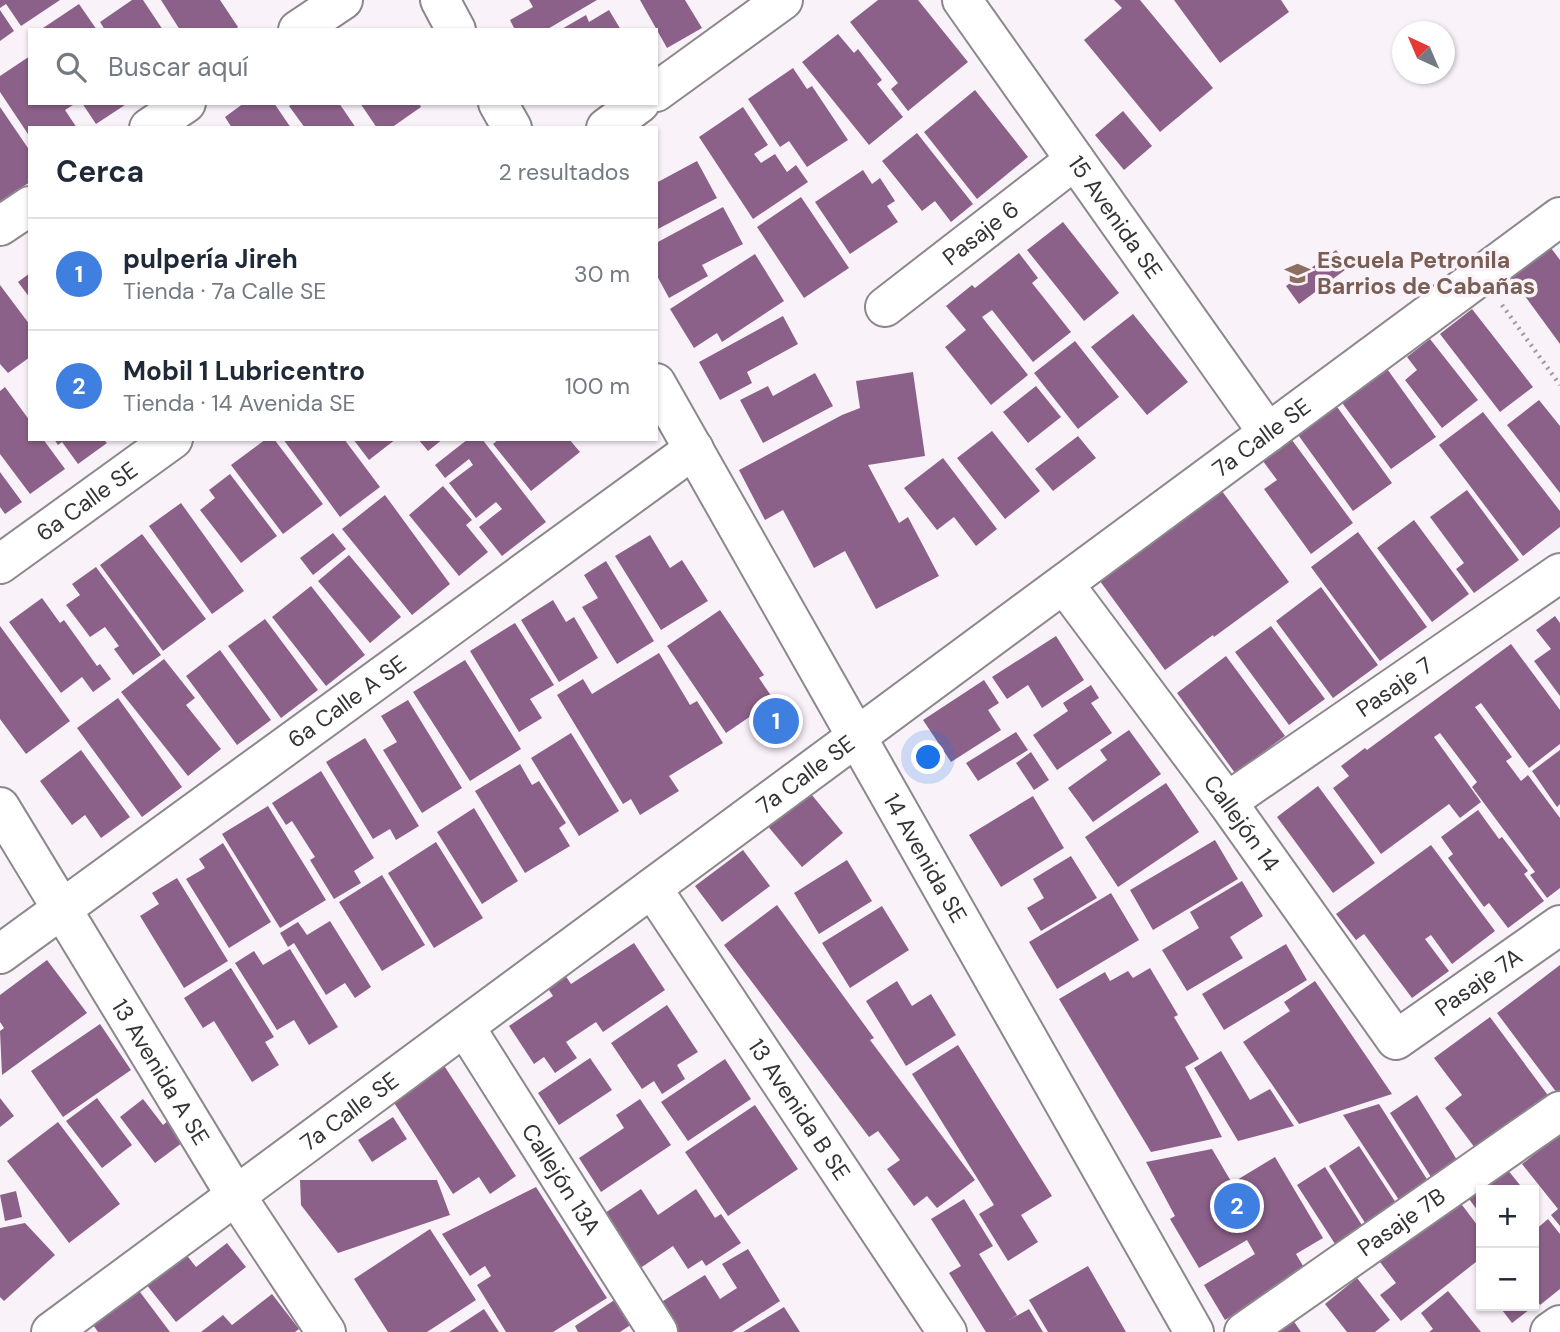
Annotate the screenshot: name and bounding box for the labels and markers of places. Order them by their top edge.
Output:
place label: Escuela Petronila Barrios de Cabañas [1317,245,1535,301]
school or university icon: Escuela Petronila Barrios de Cabañas [1283,259,1311,287]
pin: 1 [753,695,799,747]
pin: 2 [1214,1180,1260,1232]

